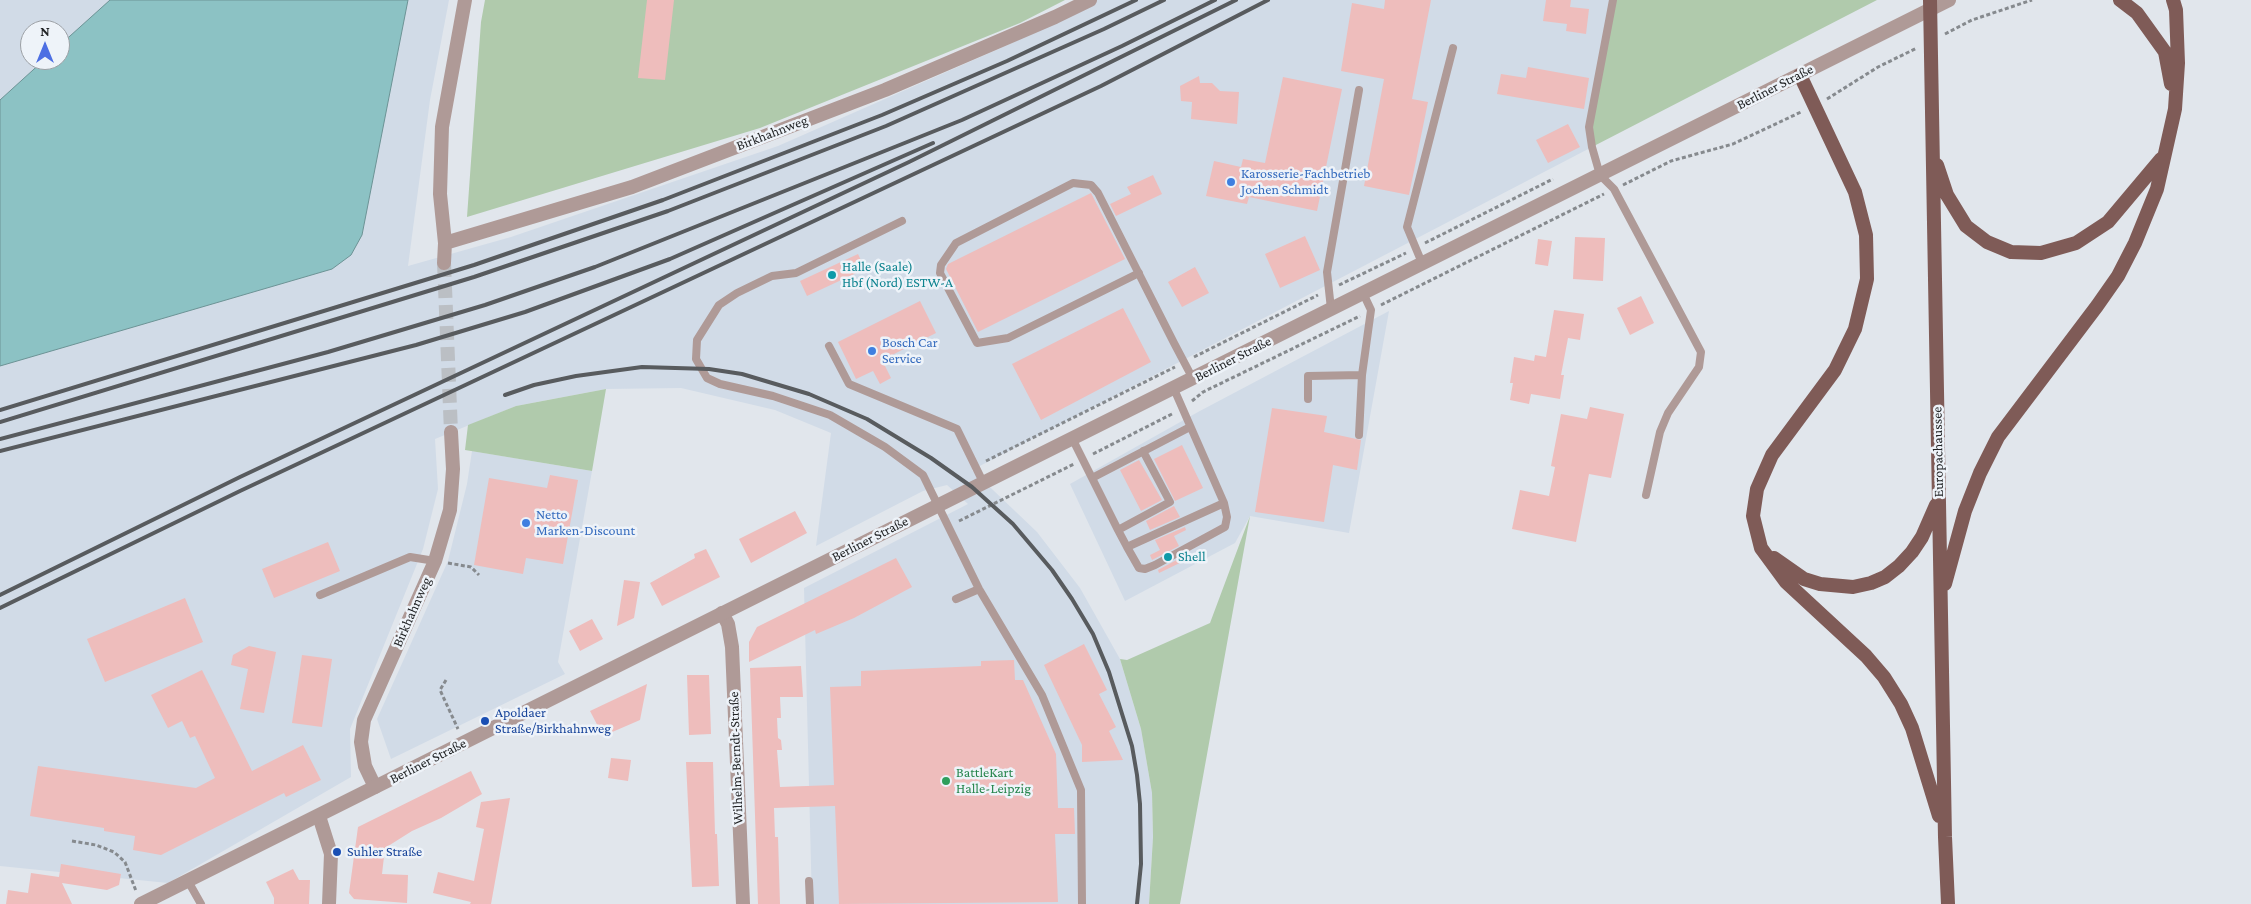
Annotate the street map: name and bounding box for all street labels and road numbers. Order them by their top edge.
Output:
street label: Berliner Straße [1734,61,1816,113]
street label: Birkhahnweg [734,112,810,154]
street label: Berliner Straße [1192,333,1274,385]
street label: Europachaussee [1929,406,1947,498]
street label: Berliner Straße [829,513,911,565]
street label: Birkhahnweg [389,574,435,650]
street label: Wilhelm-Berndt-Straße [725,691,747,825]
street label: Berliner Straße [387,735,469,787]

